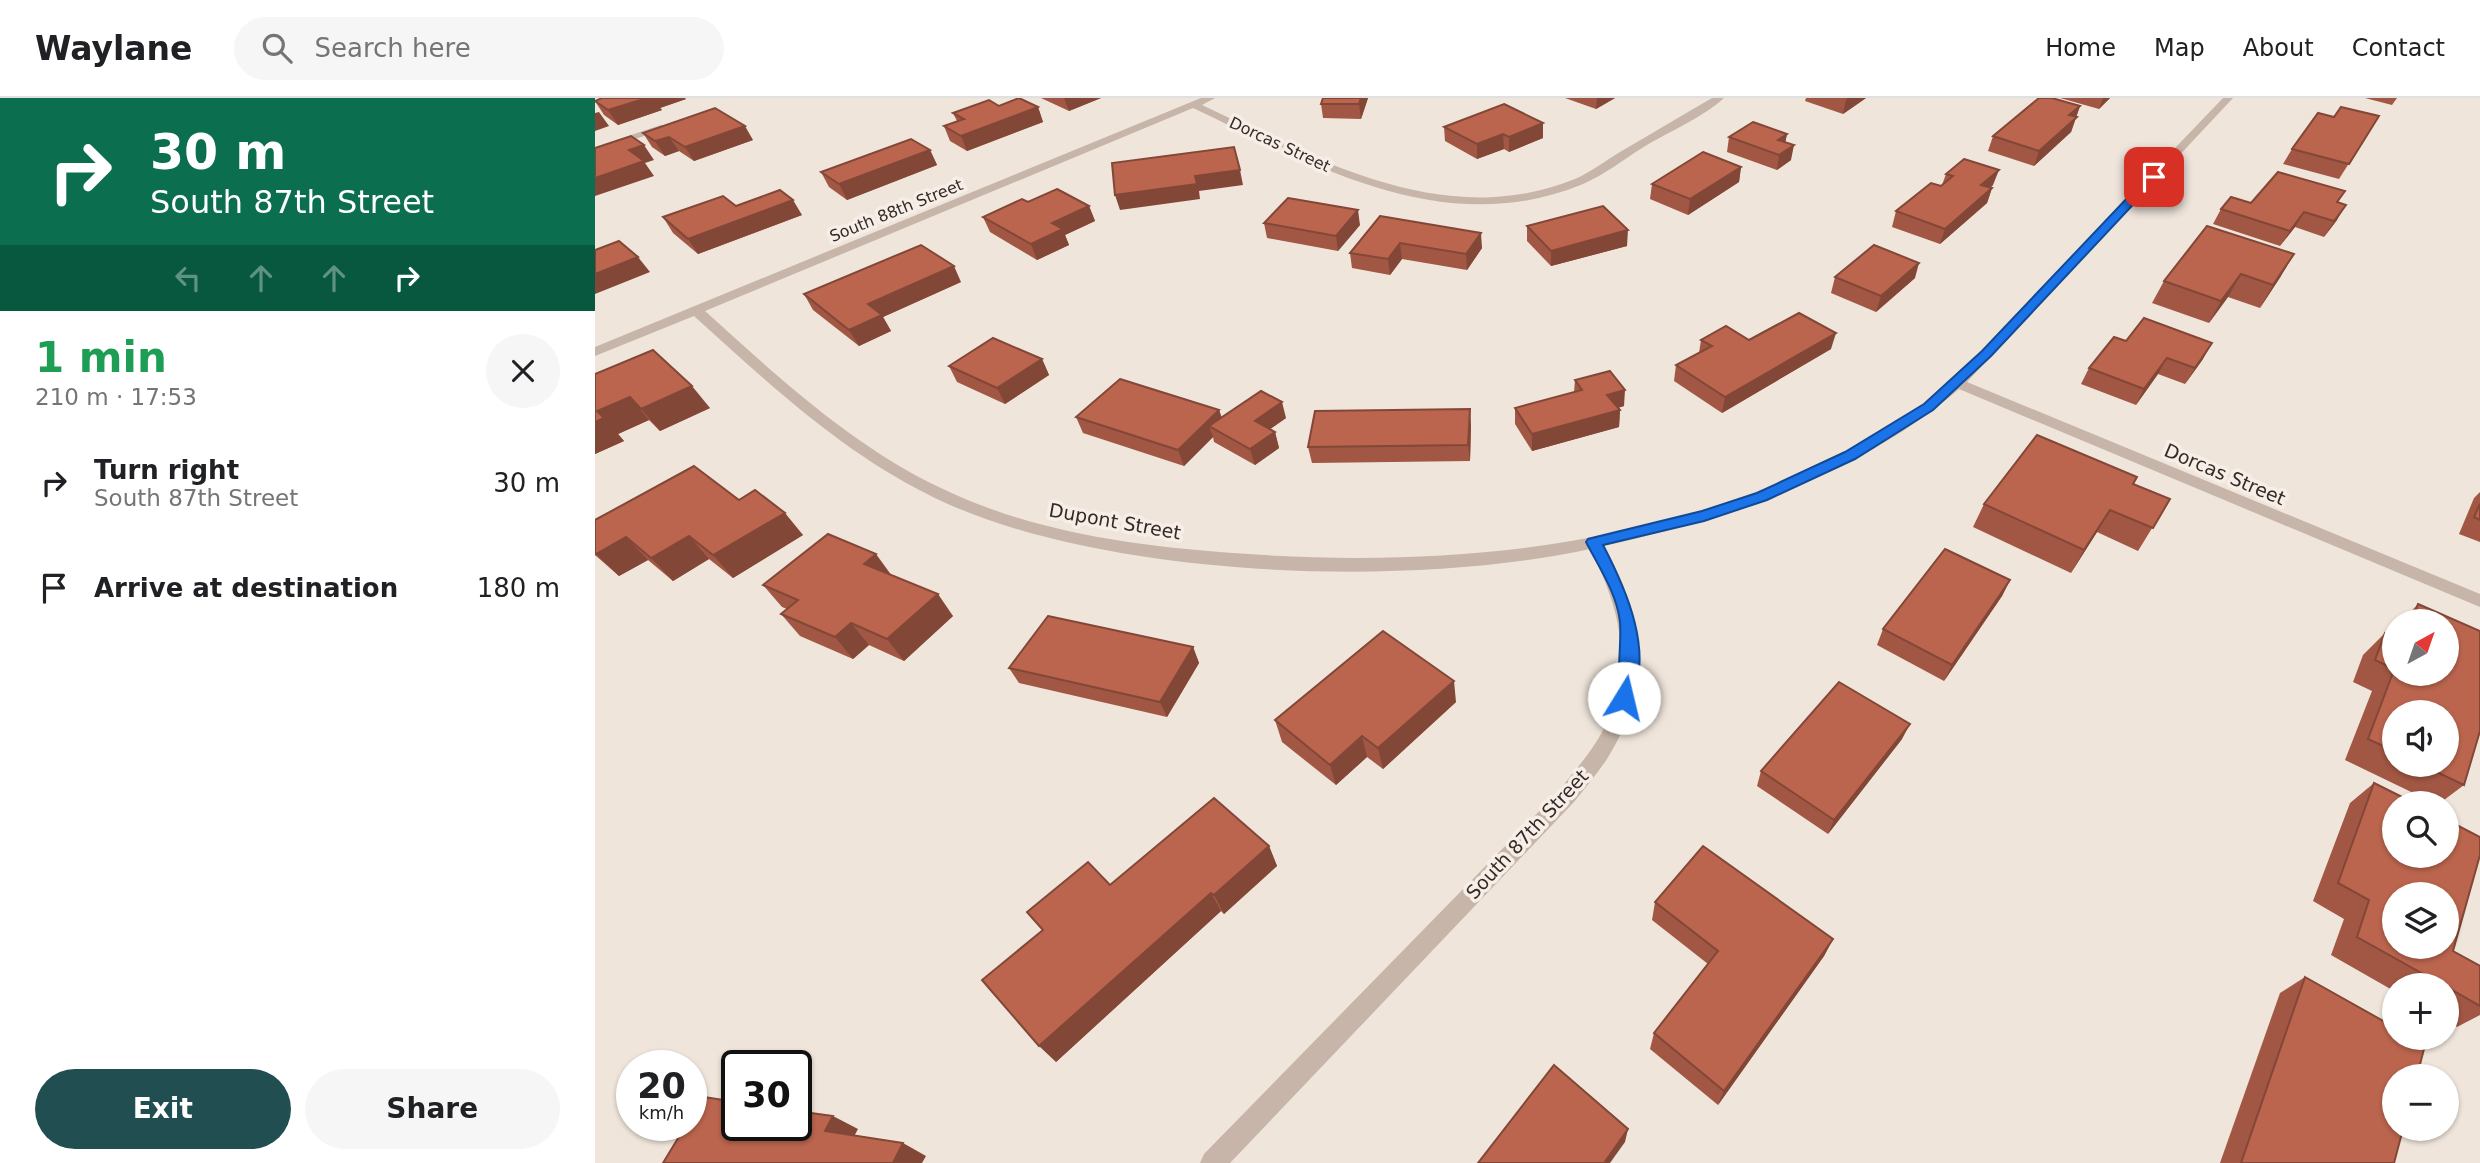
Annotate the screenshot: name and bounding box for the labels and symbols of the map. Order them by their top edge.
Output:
street label: Dorcas Street [1226,113,1333,176]
pin [2124,147,2184,207]
street label: South 88th Street [827,175,966,246]
street label: Dorcas Street [2161,439,2289,509]
street label: Dupont Street [1047,499,1183,543]
north arrow [2382,609,2459,686]
position arrow [1587,661,1661,735]
street label: South 87th Street [1461,765,1593,903]
speed limit sign: 30 [721,1050,812,1141]

